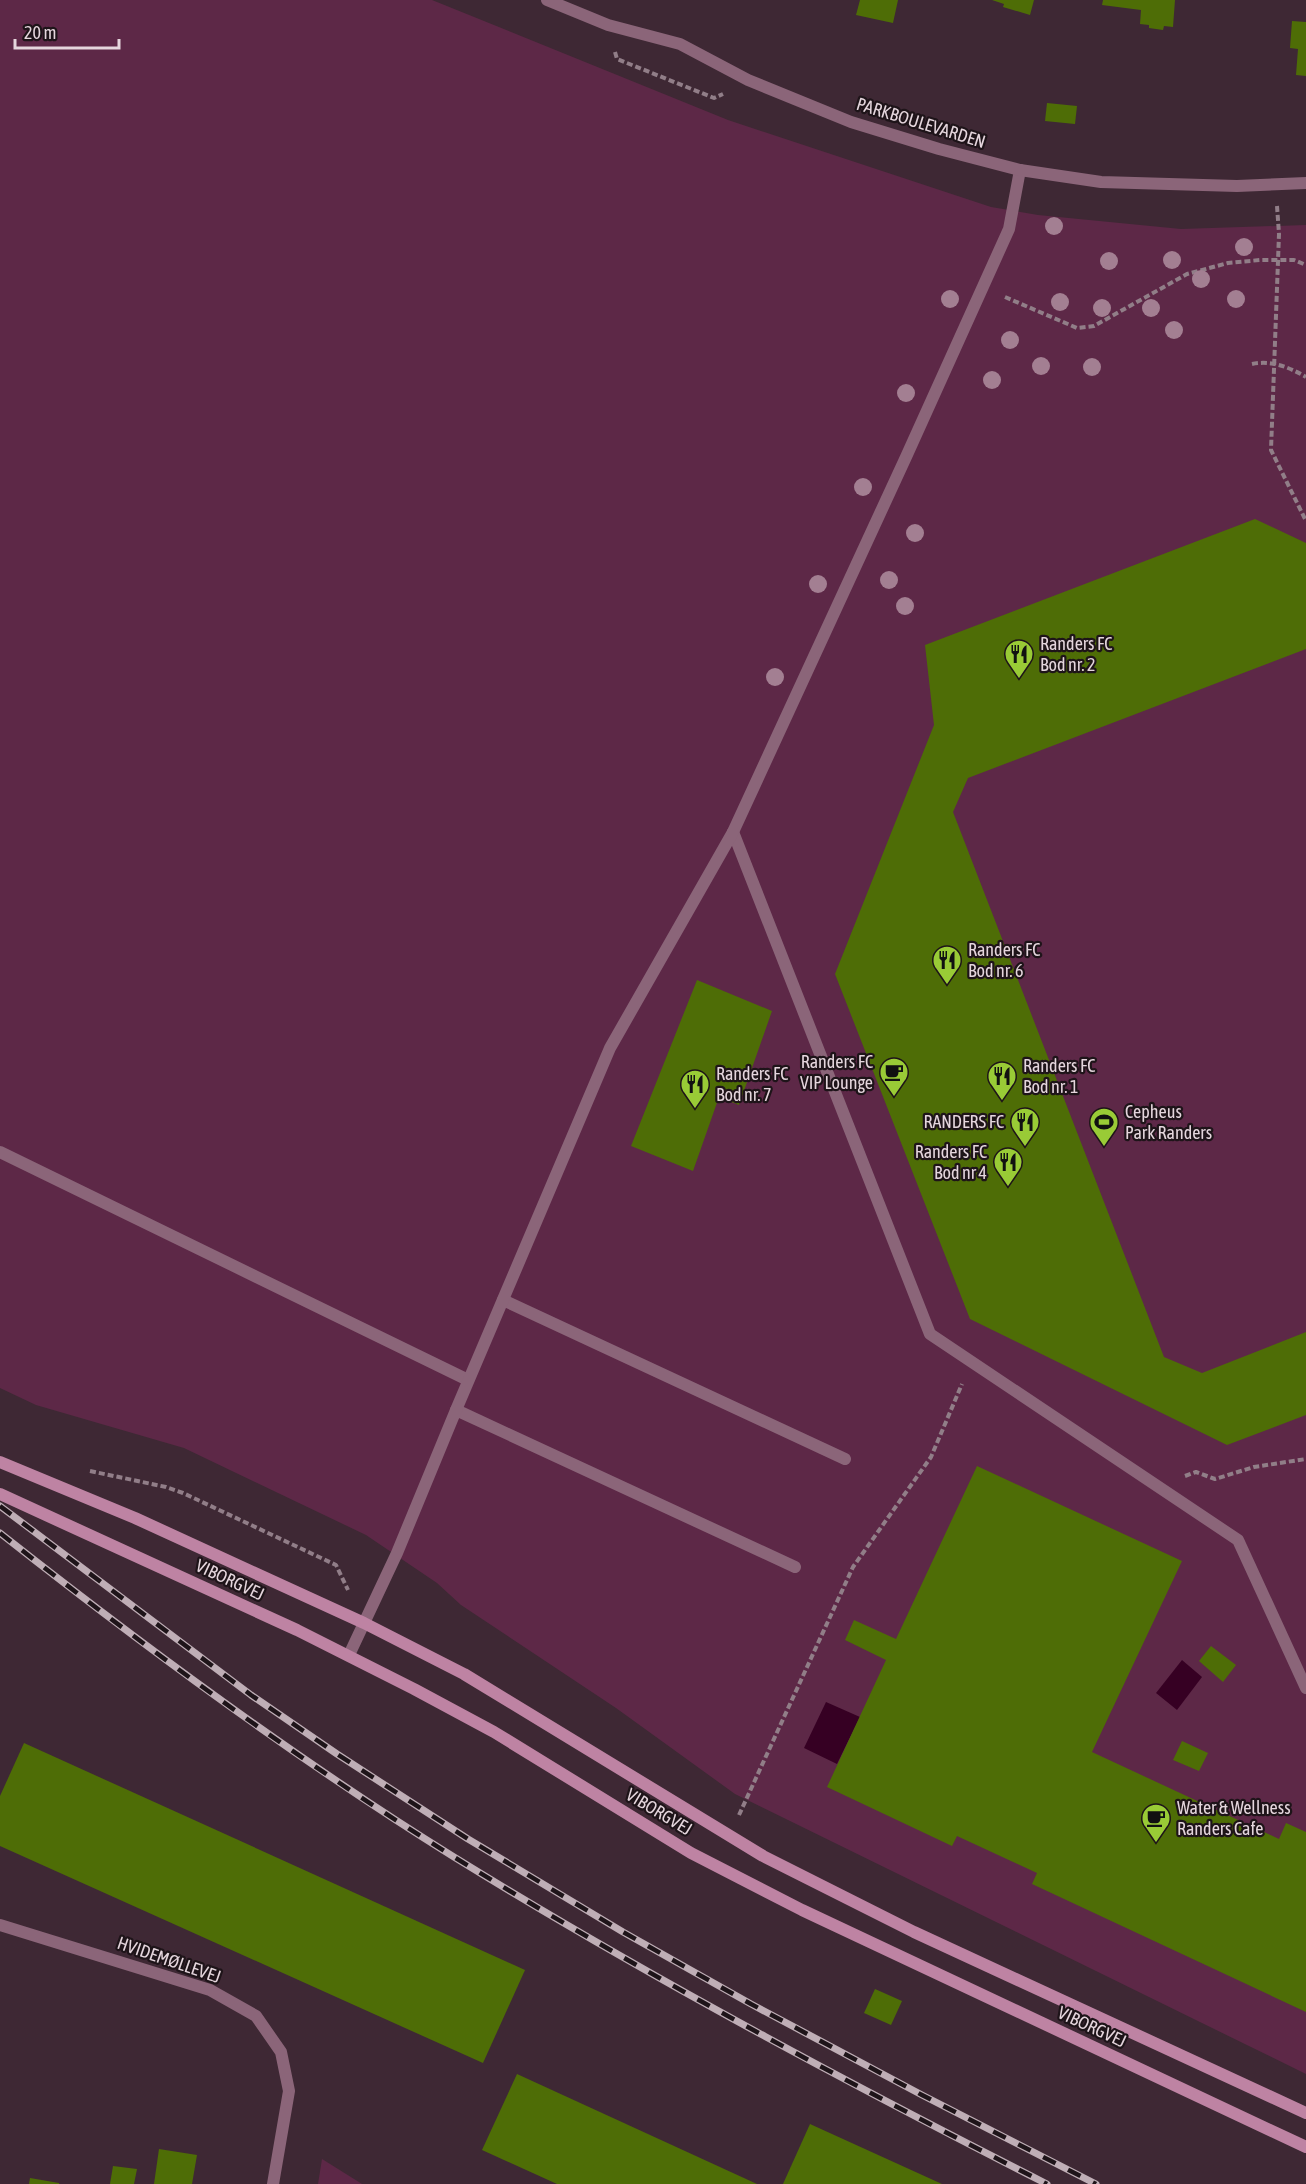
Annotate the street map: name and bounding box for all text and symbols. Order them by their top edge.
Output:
scale bar [15,12,118,50]
text: 20 m [24,22,56,43]
street label: PARKBOULEVARDEN [854,93,988,152]
place label: Randers FC Bod nr. 2 [1040,633,1112,675]
restaurant icon: Randers FC Bod nr. 2 [1003,638,1035,680]
place label: Randers FC Bod nr. 6 [968,939,1040,981]
restaurant icon: Randers FC Bod nr. 6 [931,944,963,986]
place label: Randers FC VIP Lounge [800,1051,873,1093]
place label: Randers FC Bod nr. 1 [1023,1055,1095,1097]
cafe icon: Randers FC VIP Lounge [878,1056,910,1098]
restaurant icon: Randers FC Bod nr. 1 [986,1060,1018,1102]
place label: Randers FC Bod nr. 7 [716,1063,788,1105]
restaurant icon: Randers FC Bod nr. 7 [679,1068,711,1110]
place label: Cepheus Park Randers [1125,1101,1212,1143]
restaurant icon: RANDERS FC [1009,1106,1041,1148]
sports icon: Cepheus Park Randers [1088,1106,1120,1148]
place label: RANDERS FC [923,1111,1004,1132]
place label: Randers FC Bod nr 4 [915,1141,987,1183]
restaurant icon: Randers FC Bod nr 4 [992,1146,1024,1188]
street label: VIBORGVEJ [193,1555,268,1605]
street label: VIBORGVEJ [623,1784,696,1839]
place label: Water & Wellness Randers Cafe [1177,1797,1291,1839]
cafe icon: Water & Wellness Randers Cafe [1140,1802,1172,1844]
street label: HVIDEMØLLEVEJ [115,1932,224,1987]
street label: VIBORGVEJ [1055,2002,1130,2052]

